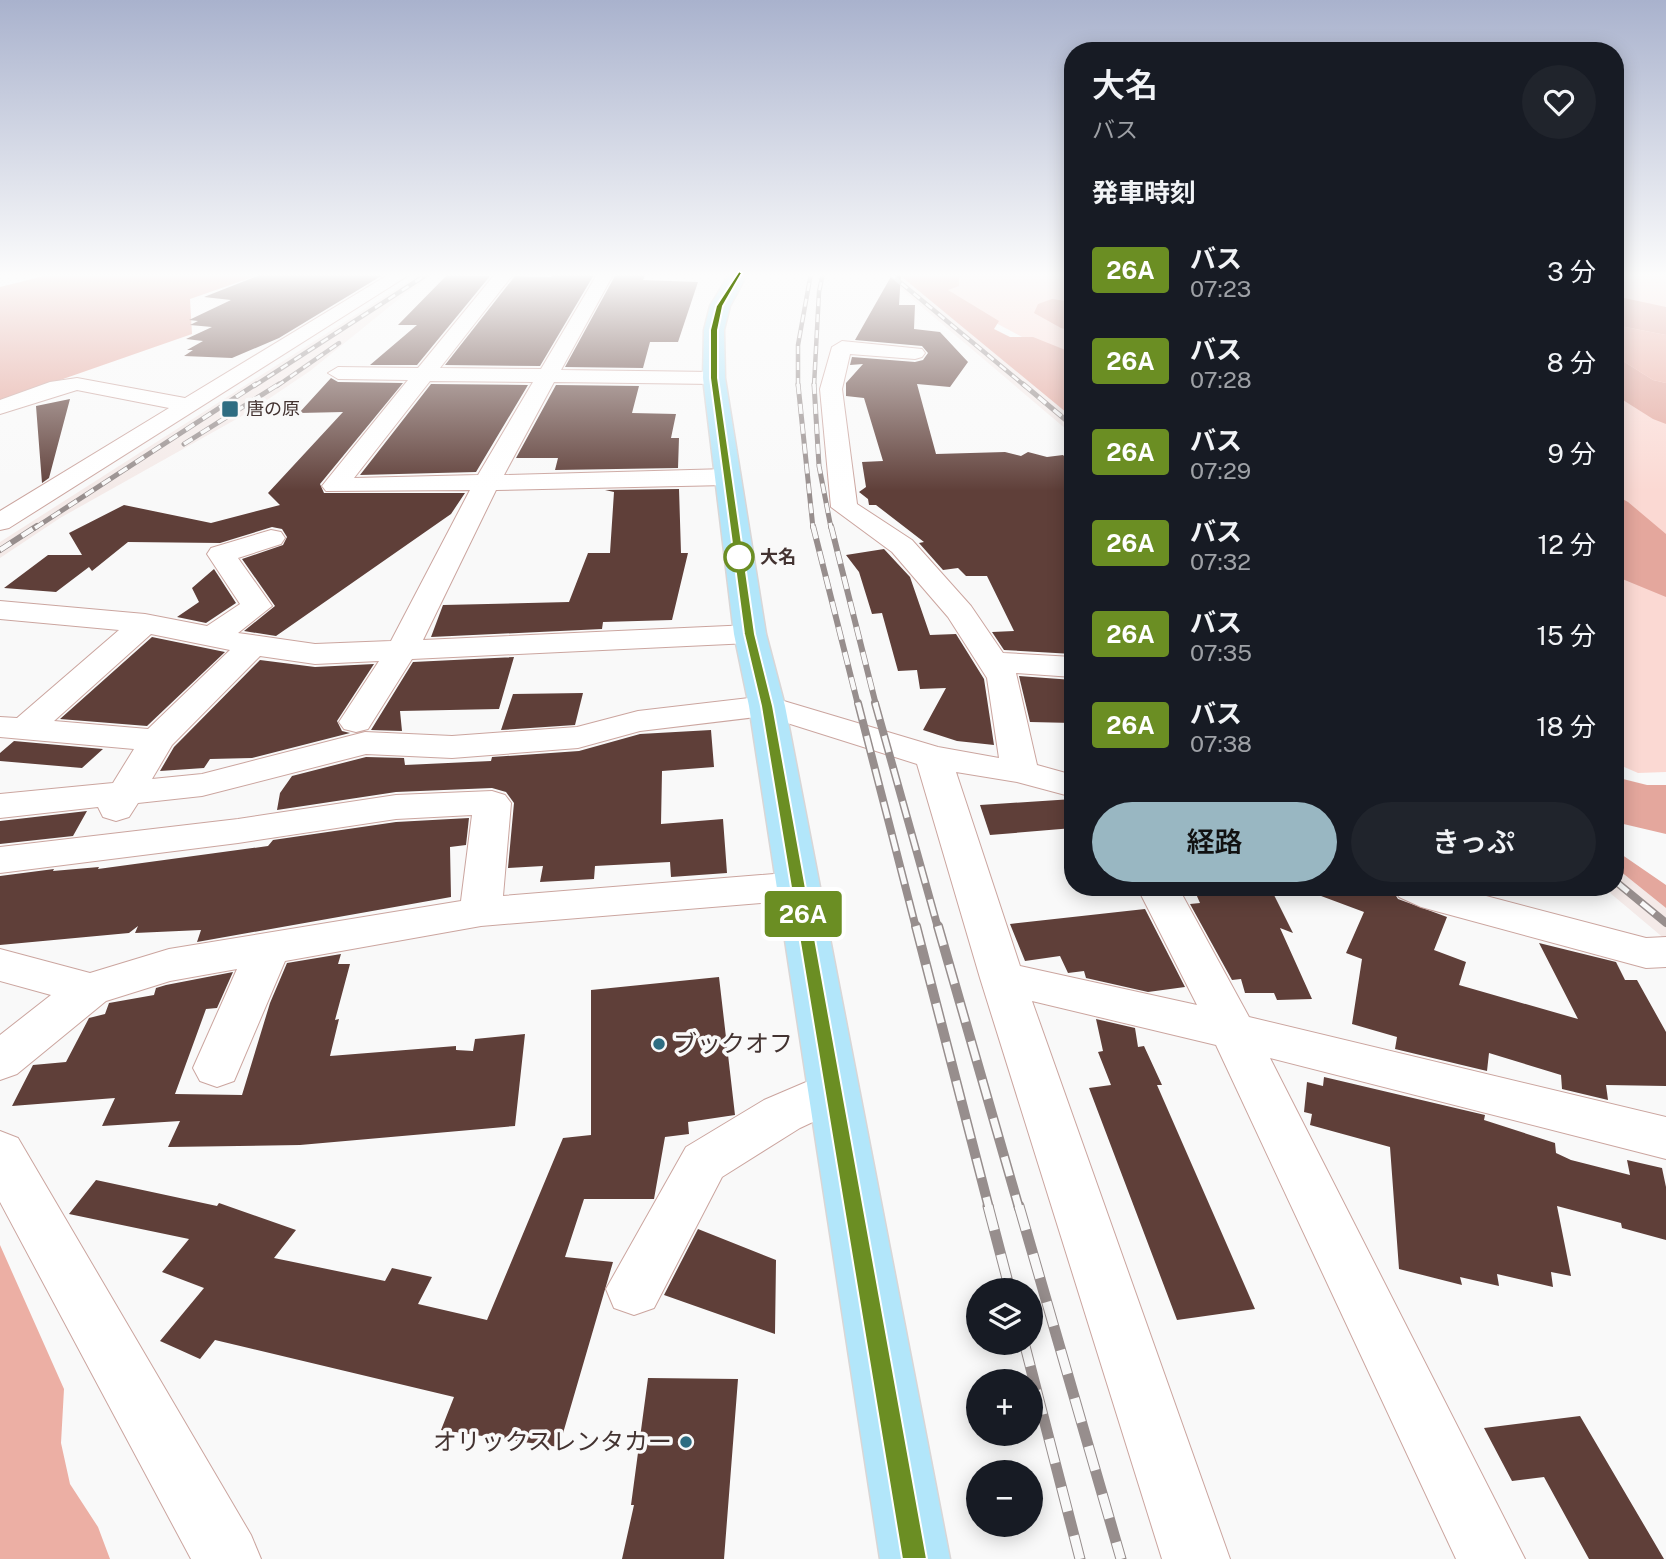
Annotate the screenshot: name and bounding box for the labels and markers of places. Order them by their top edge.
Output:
place label: 唐の原 [246,398,300,419]
marker: 唐の原 [220,399,240,419]
marker: 大名 [724,542,754,572]
place label: 大名 [760,546,796,567]
place label: ブックオフ [673,1029,793,1057]
marker: ブックオフ [651,1036,667,1052]
place label: オリックスレンタカー [433,1427,672,1455]
marker: オリックスレンタカー [678,1434,694,1450]

